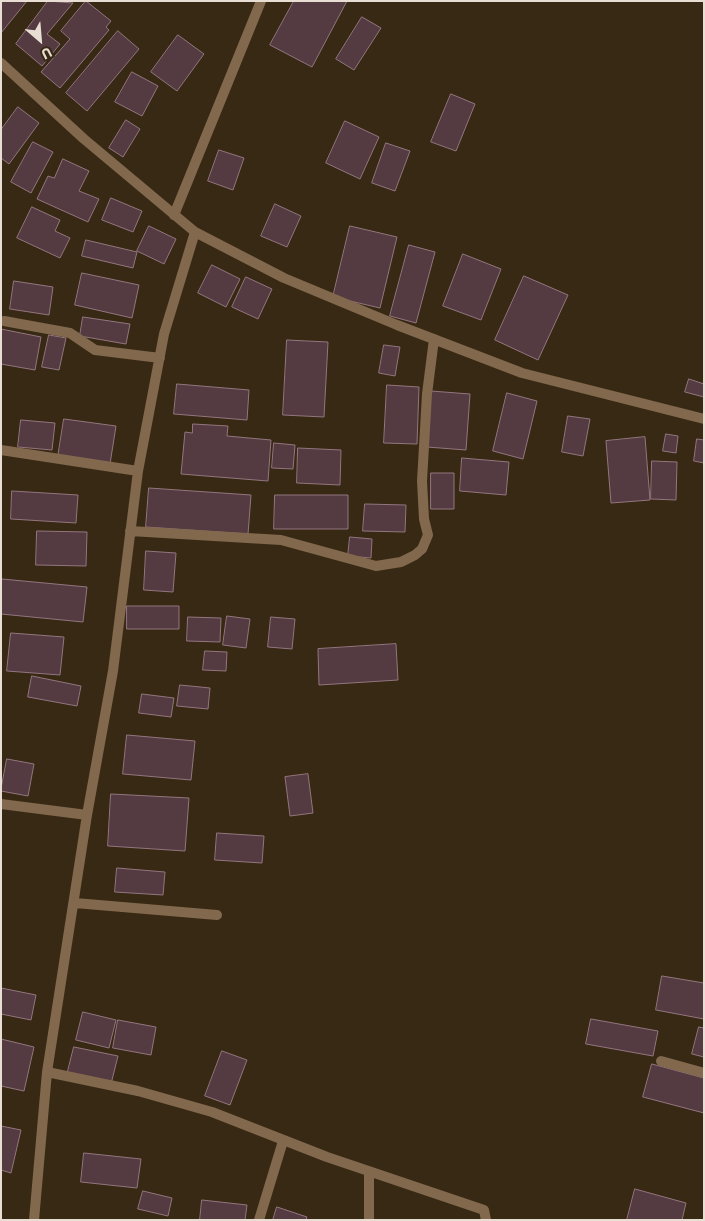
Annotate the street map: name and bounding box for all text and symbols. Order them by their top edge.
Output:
north arrow [15,15,65,65]
text: U [38,43,55,64]

